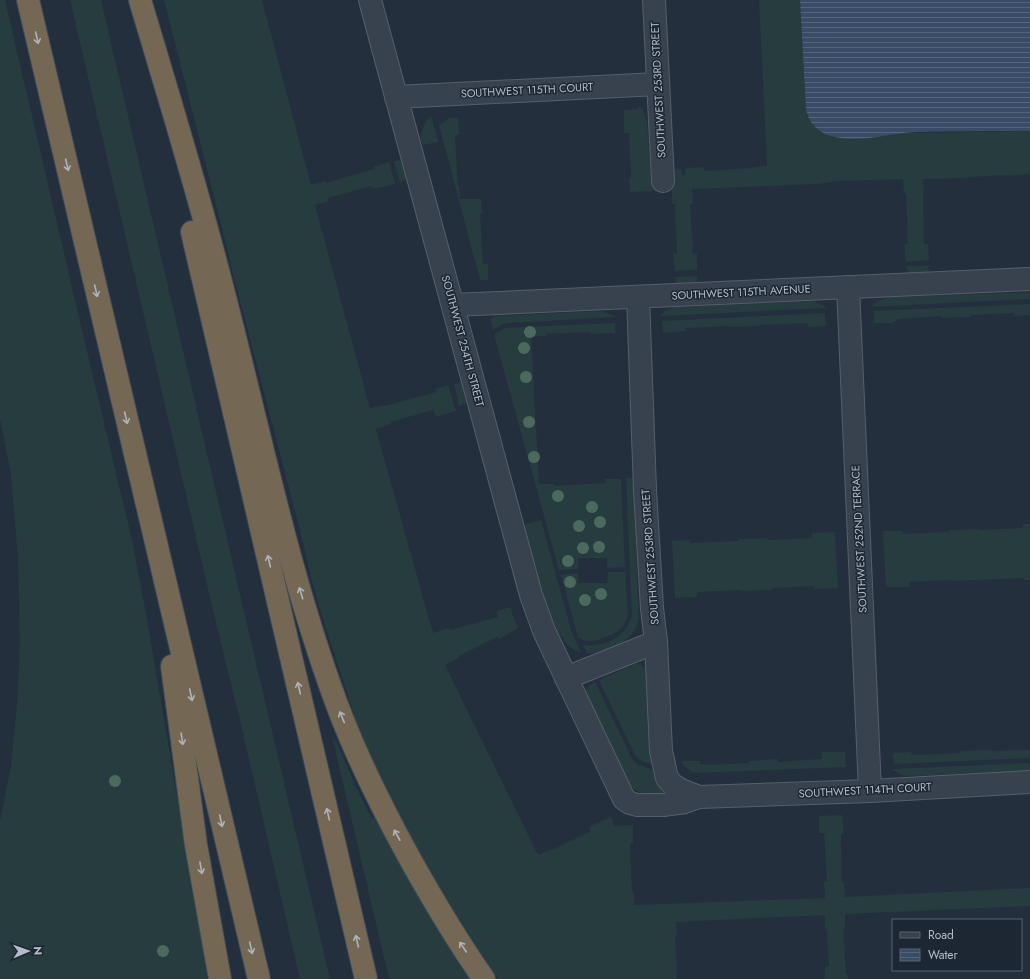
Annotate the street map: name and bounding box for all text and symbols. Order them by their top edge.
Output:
street label: SOUTHWEST 253RD STREET [646,22,670,158]
one-way arrow [34,31,41,44]
street label: SOUTHWEST 115TH COURT [460,79,594,101]
one-way arrow [63,158,71,171]
street label: SOUTHWEST 254TH STREET [438,273,488,409]
street label: SOUTHWEST 115TH AVENUE [671,280,811,304]
one-way arrow [93,284,101,297]
one-way arrow [123,411,130,424]
street label: SOUTHWEST 252ND TERRACE [847,465,871,613]
street label: SOUTHWEST 253RD STREET [637,489,663,625]
one-way arrow [265,555,273,568]
one-way arrow [297,587,304,600]
one-way arrow [294,681,302,694]
one-way arrow [188,688,196,701]
one-way arrow [338,711,346,723]
one-way arrow [178,732,186,745]
street label: SOUTHWEST 114TH COURT [798,779,932,801]
one-way arrow [324,808,332,821]
one-way arrow [218,815,226,828]
one-way arrow [393,829,400,841]
one-way arrow [197,861,205,874]
legend [892,919,1022,971]
text: Road [928,926,954,944]
north arrow [8,931,48,971]
one-way arrow [353,935,361,948]
one-way arrow [248,941,256,954]
one-way arrow [458,941,466,953]
text: N [30,946,46,955]
text: Water [928,946,959,964]

